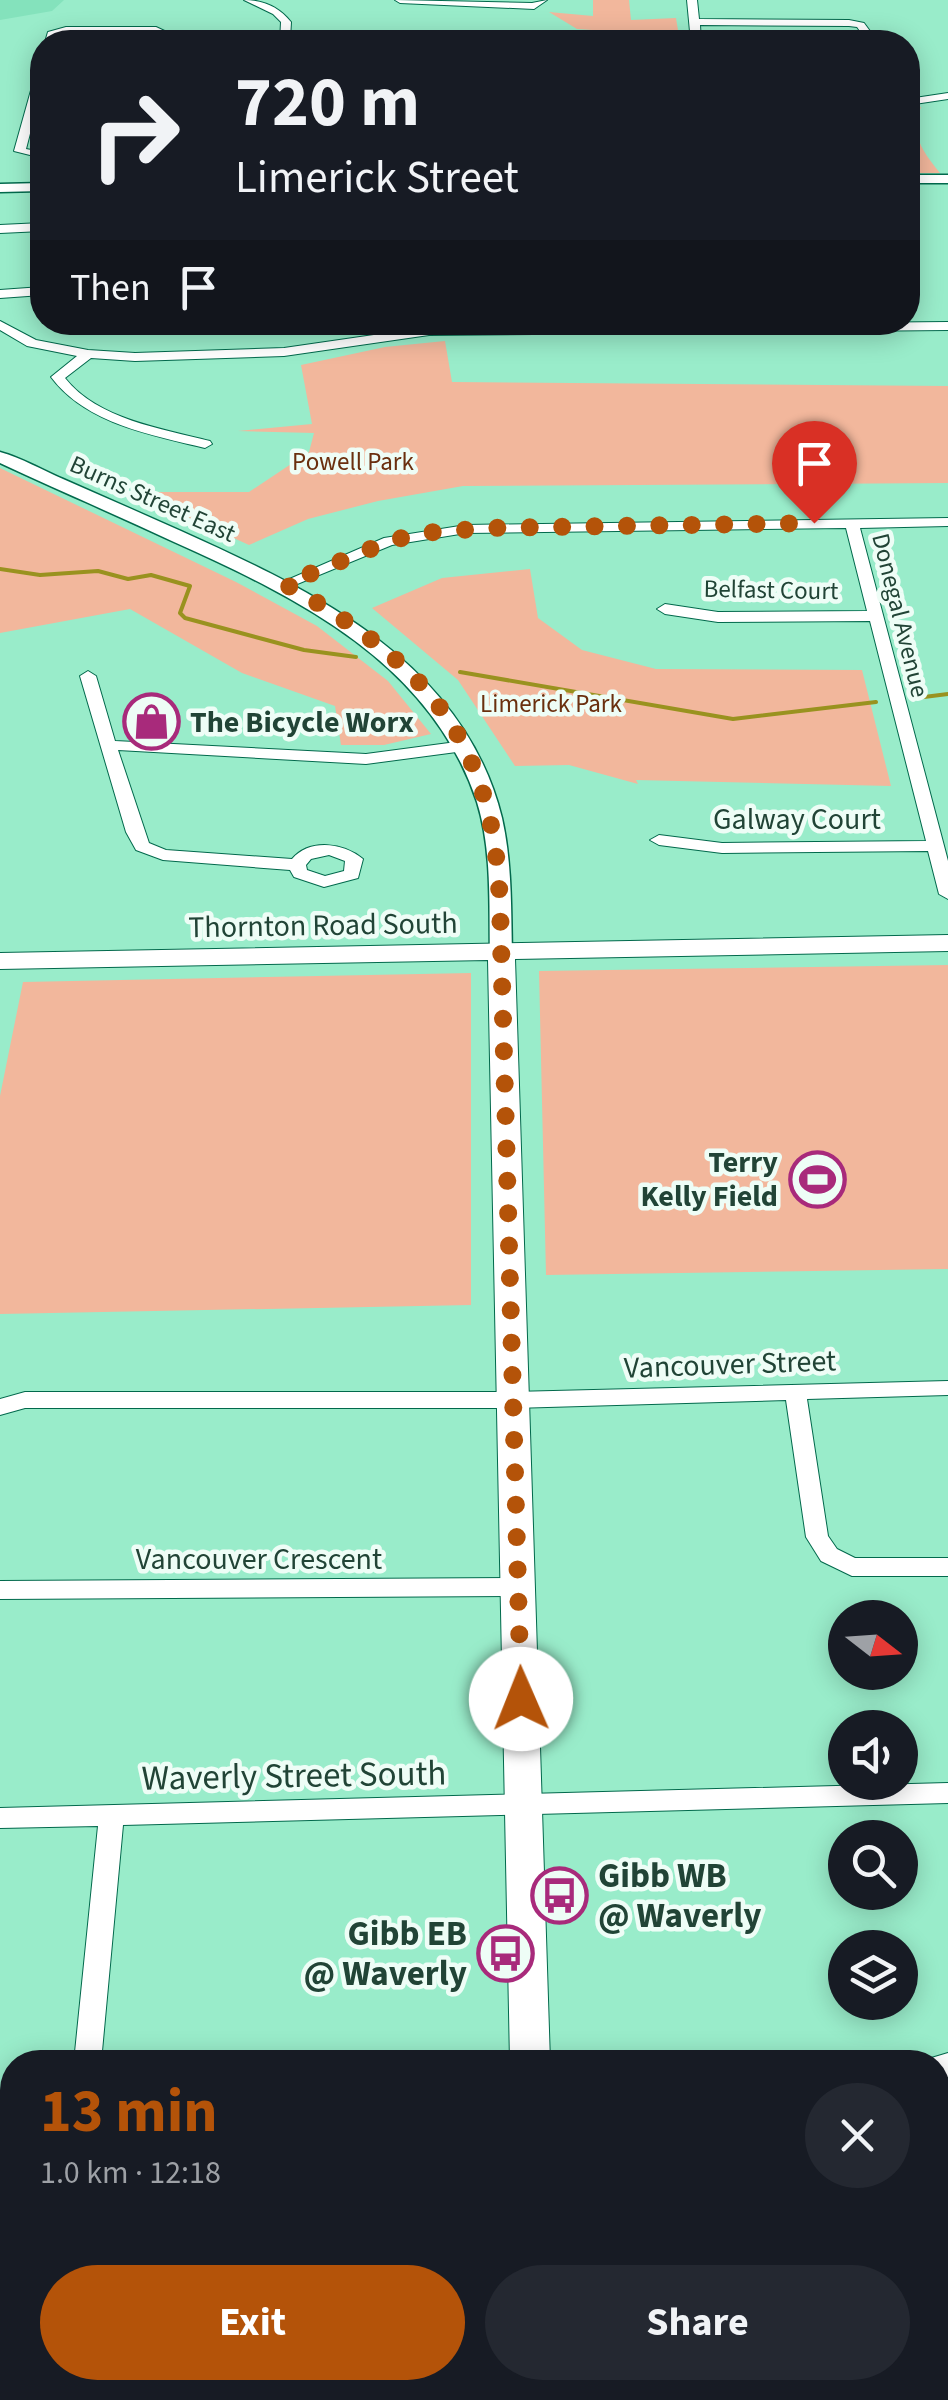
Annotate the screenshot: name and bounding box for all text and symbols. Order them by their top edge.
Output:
text: 720 m [235,53,420,153]
icon: right [70,70,200,200]
text: Limerick Street [235,146,519,210]
icon: arrive [171,260,226,315]
text: Then [70,261,151,315]
pin [772,421,857,524]
icon: arrive [787,436,842,491]
park label: Powell Park [292,444,415,480]
street label: Burns Street East [64,446,242,552]
street label: Donegal Avenue [862,529,938,701]
street label: Belfast Court [703,571,839,609]
park label: Limerick Park [480,686,623,722]
shop icon: The Bicycle Worx [121,692,181,752]
place label: The Bicycle Worx [190,701,414,744]
street label: Galway Court [713,798,881,841]
street label: Thornton Road South [188,902,458,949]
place label: Terry Kelly Field [640,1141,778,1218]
sports icon: Terry Kelly Field [787,1149,847,1209]
street label: Vancouver Street [623,1339,837,1390]
street label: Vancouver Crescent [136,1538,382,1581]
north arrow [828,1600,918,1690]
map controls [828,1600,918,2020]
position arrow [469,1647,573,1751]
button: sound [828,1710,918,1800]
street label: Waverly Street South [141,1748,447,1804]
button: search [828,1820,918,1910]
place label: Gibb WB @ Waverly [598,1851,761,1941]
bus stop icon: Gibb WB @ Waverly [529,1865,589,1925]
place label: Gibb EB @ Waverly [304,1909,467,1999]
bus stop icon: Gibb EB @ Waverly [476,1923,536,1983]
button: layers [828,1930,918,2020]
text: 13 min [40,2070,218,2155]
button: close [805,2083,910,2188]
text: 1.0 km · 12:18 [40,2150,221,2196]
button: Exit [40,2265,465,2380]
button: Share [485,2265,910,2380]

